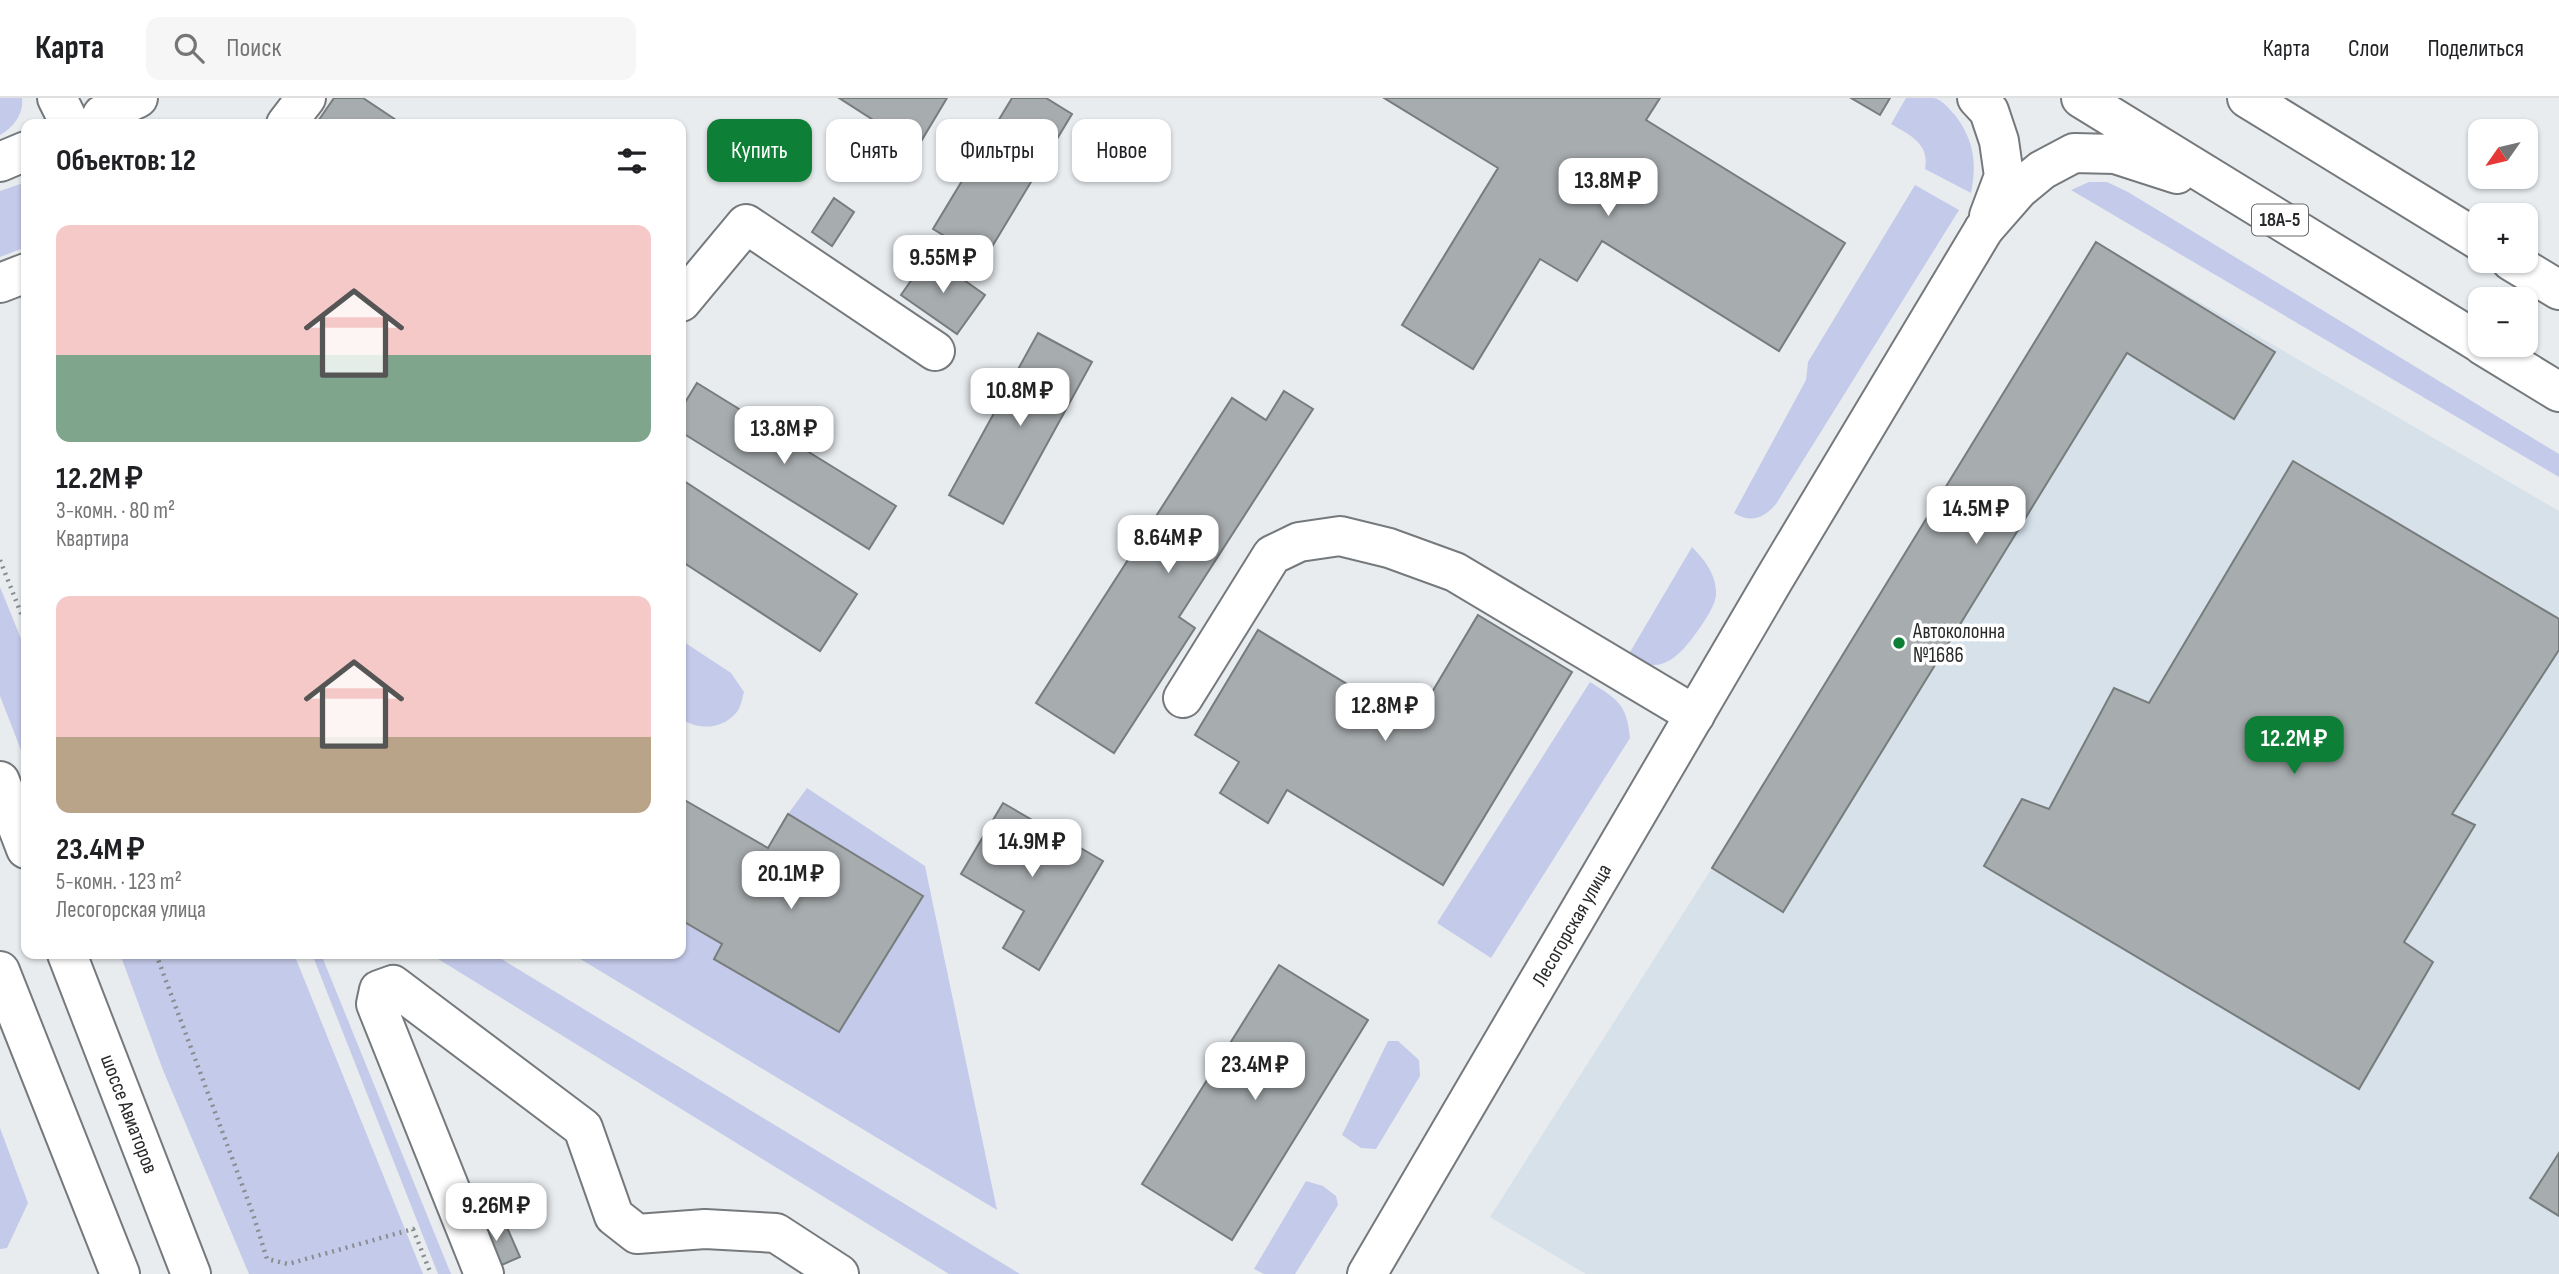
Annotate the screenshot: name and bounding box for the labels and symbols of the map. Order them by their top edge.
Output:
north arrow [2468,119,2538,189]
pin: 13.8M ₽ [1543,158,1673,218]
road number: 18А-5 [2252,204,2308,236]
pin: 9.55M ₽ [878,236,1008,295]
pin: 10.8M ₽ [955,368,1085,428]
pin: 13.8M ₽ [719,406,849,466]
pin: 14.5M ₽ [1911,486,2041,546]
pin: 8.64M ₽ [1103,516,1233,575]
place label: Автоколонна №1686 [1912,619,2005,668]
marker: Автоколонна №1686 [1891,635,1907,651]
pin: 12.8M ₽ [1320,684,1450,743]
pin: 12.2M ₽ [2229,716,2359,776]
pin: 14.9M ₽ [967,820,1097,879]
pin: 20.1M ₽ [726,852,856,911]
street label: Лесогорская улица [1527,860,1617,990]
pin: 23.4M ₽ [1190,1042,1320,1102]
street label: шоссе Авиаторов [95,1051,163,1177]
pin: 9.26M ₽ [431,1184,561,1243]

